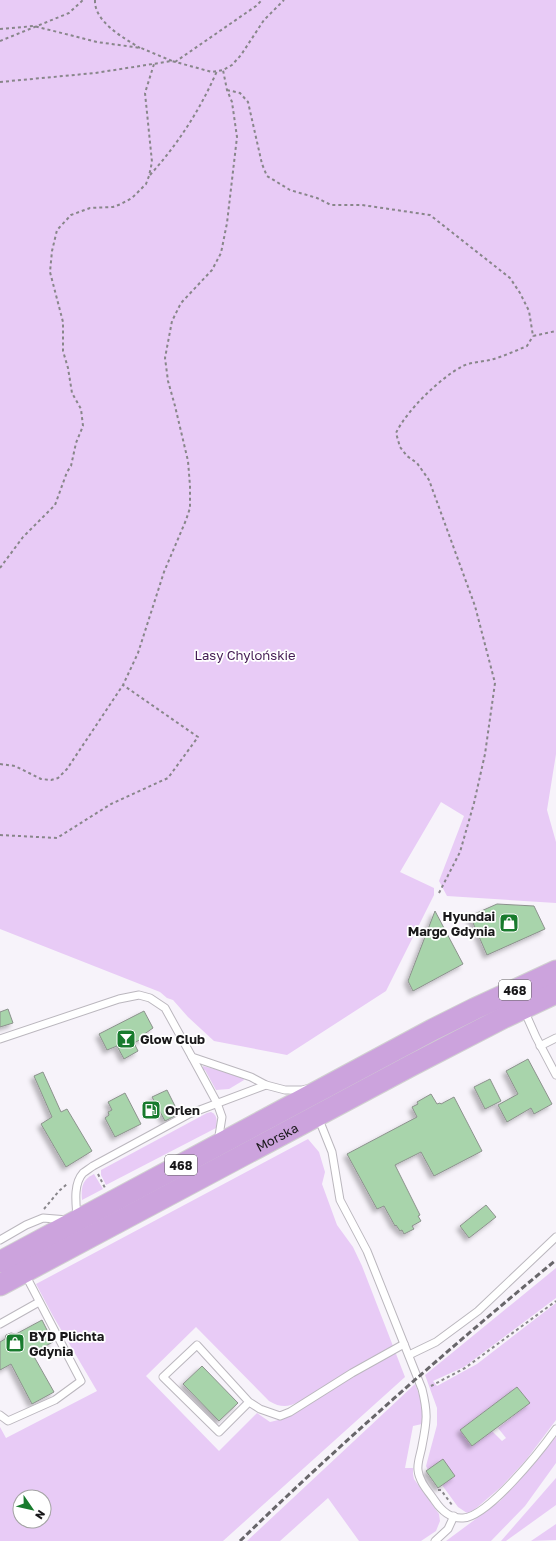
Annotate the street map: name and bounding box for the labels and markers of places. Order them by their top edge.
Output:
place label: Hyundai Margo Gdynia [408,908,495,939]
shop icon: Hyundai Margo Gdynia [498,912,520,934]
bar icon: Glow Club [115,1028,137,1050]
place label: Glow Club [140,1031,205,1047]
fuel station icon: Orlen [140,1099,162,1121]
place label: Orlen [165,1102,200,1118]
place label: BYD Plichta Gdynia [29,1328,105,1359]
shop icon: BYD Plichta Gdynia [4,1332,26,1354]

